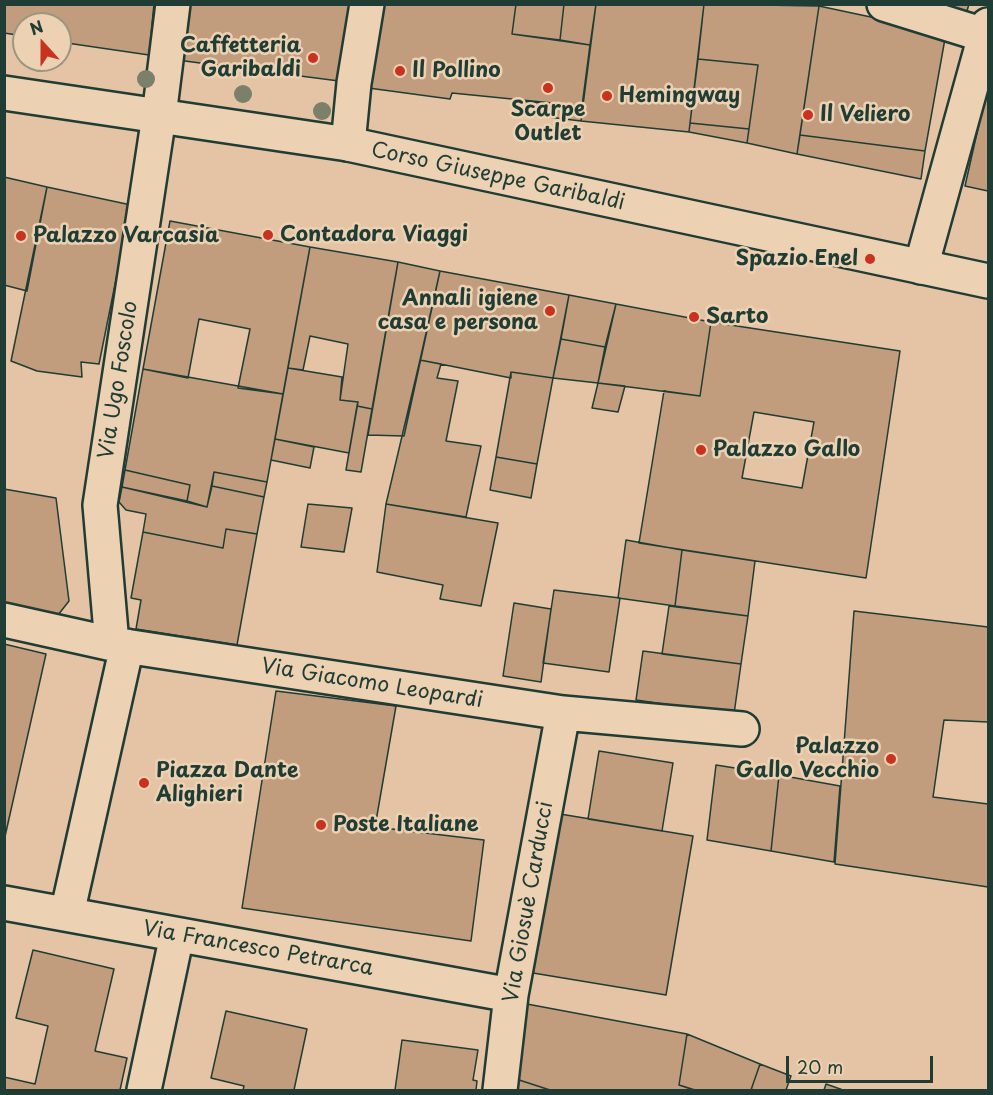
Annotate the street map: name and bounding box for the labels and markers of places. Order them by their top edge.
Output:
place label: Caffetteria Garibaldi [180,33,301,83]
marker: Caffetteria Garibaldi [306,51,320,65]
place label: Il Pollino [412,58,501,84]
marker: Il Pollino [393,64,407,78]
marker: Scarpe Outlet [541,81,555,95]
place label: Hemingway [619,83,740,109]
marker: Hemingway [600,89,614,103]
place label: Scarpe Outlet [510,97,586,147]
place label: Il Veliero [820,102,910,128]
marker: Il Veliero [801,108,815,122]
place label: Contadora Viaggi [280,222,468,248]
place label: Palazzo Varcasia [33,223,219,249]
marker: Contadora Viaggi [261,228,275,242]
marker: Palazzo Varcasia [14,229,28,243]
place label: Spazio Enel [736,246,858,272]
marker: Spazio Enel [863,252,877,266]
place label: Annali igiene casa e persona [378,286,538,336]
marker: Annali igiene casa e persona [543,304,557,318]
place label: Sarto [706,304,768,330]
marker: Sarto [687,310,701,324]
place label: Palazzo Gallo [713,437,860,463]
marker: Palazzo Gallo [694,443,708,457]
place label: Palazzo Gallo Vecchio [736,734,879,784]
marker: Palazzo Gallo Vecchio [884,752,898,766]
place label: Piazza Dante Alighieri [156,758,299,808]
marker: Piazza Dante Alighieri [137,776,151,790]
place label: Poste Italiane [333,812,479,838]
marker: Poste Italiane [314,818,328,832]

